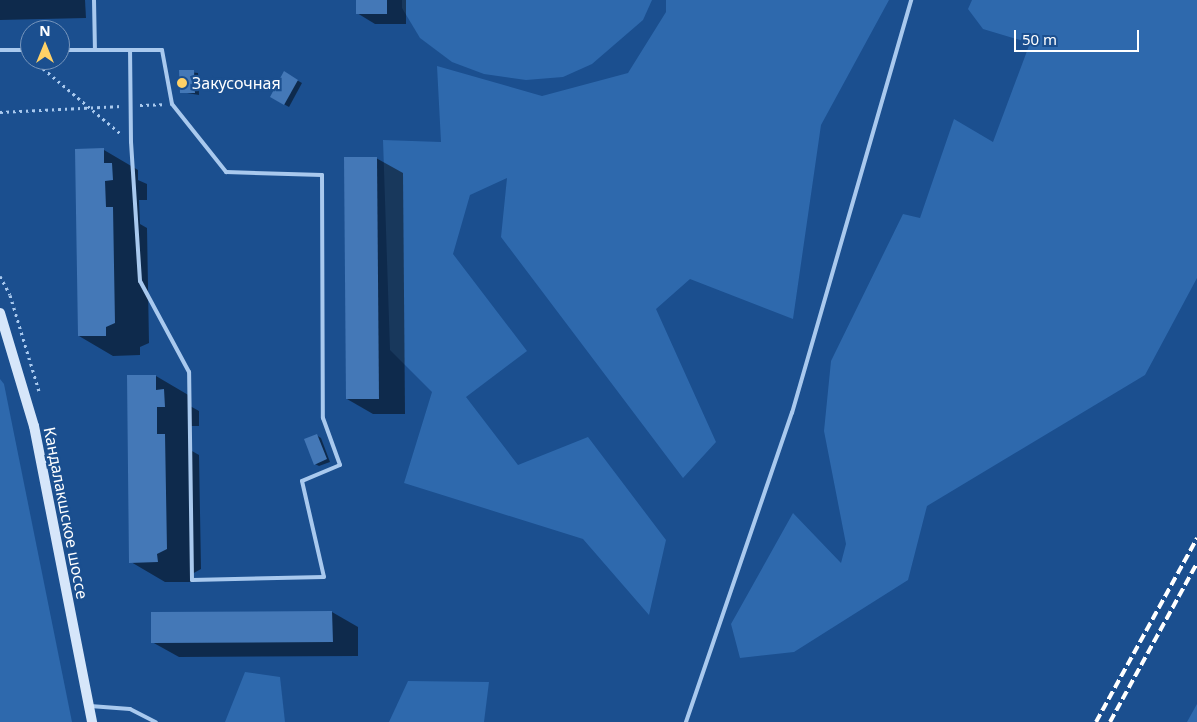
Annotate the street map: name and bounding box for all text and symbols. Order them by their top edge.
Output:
north arrow [20,20,70,70]
scale bar [1017,20,1142,52]
text: N [39,21,51,40]
text: 50 m [1022,29,1057,49]
place label: Закусочная [192,73,281,93]
marker: Закусочная [176,77,188,89]
street label: Кандалакшское шоссе [40,425,92,601]

